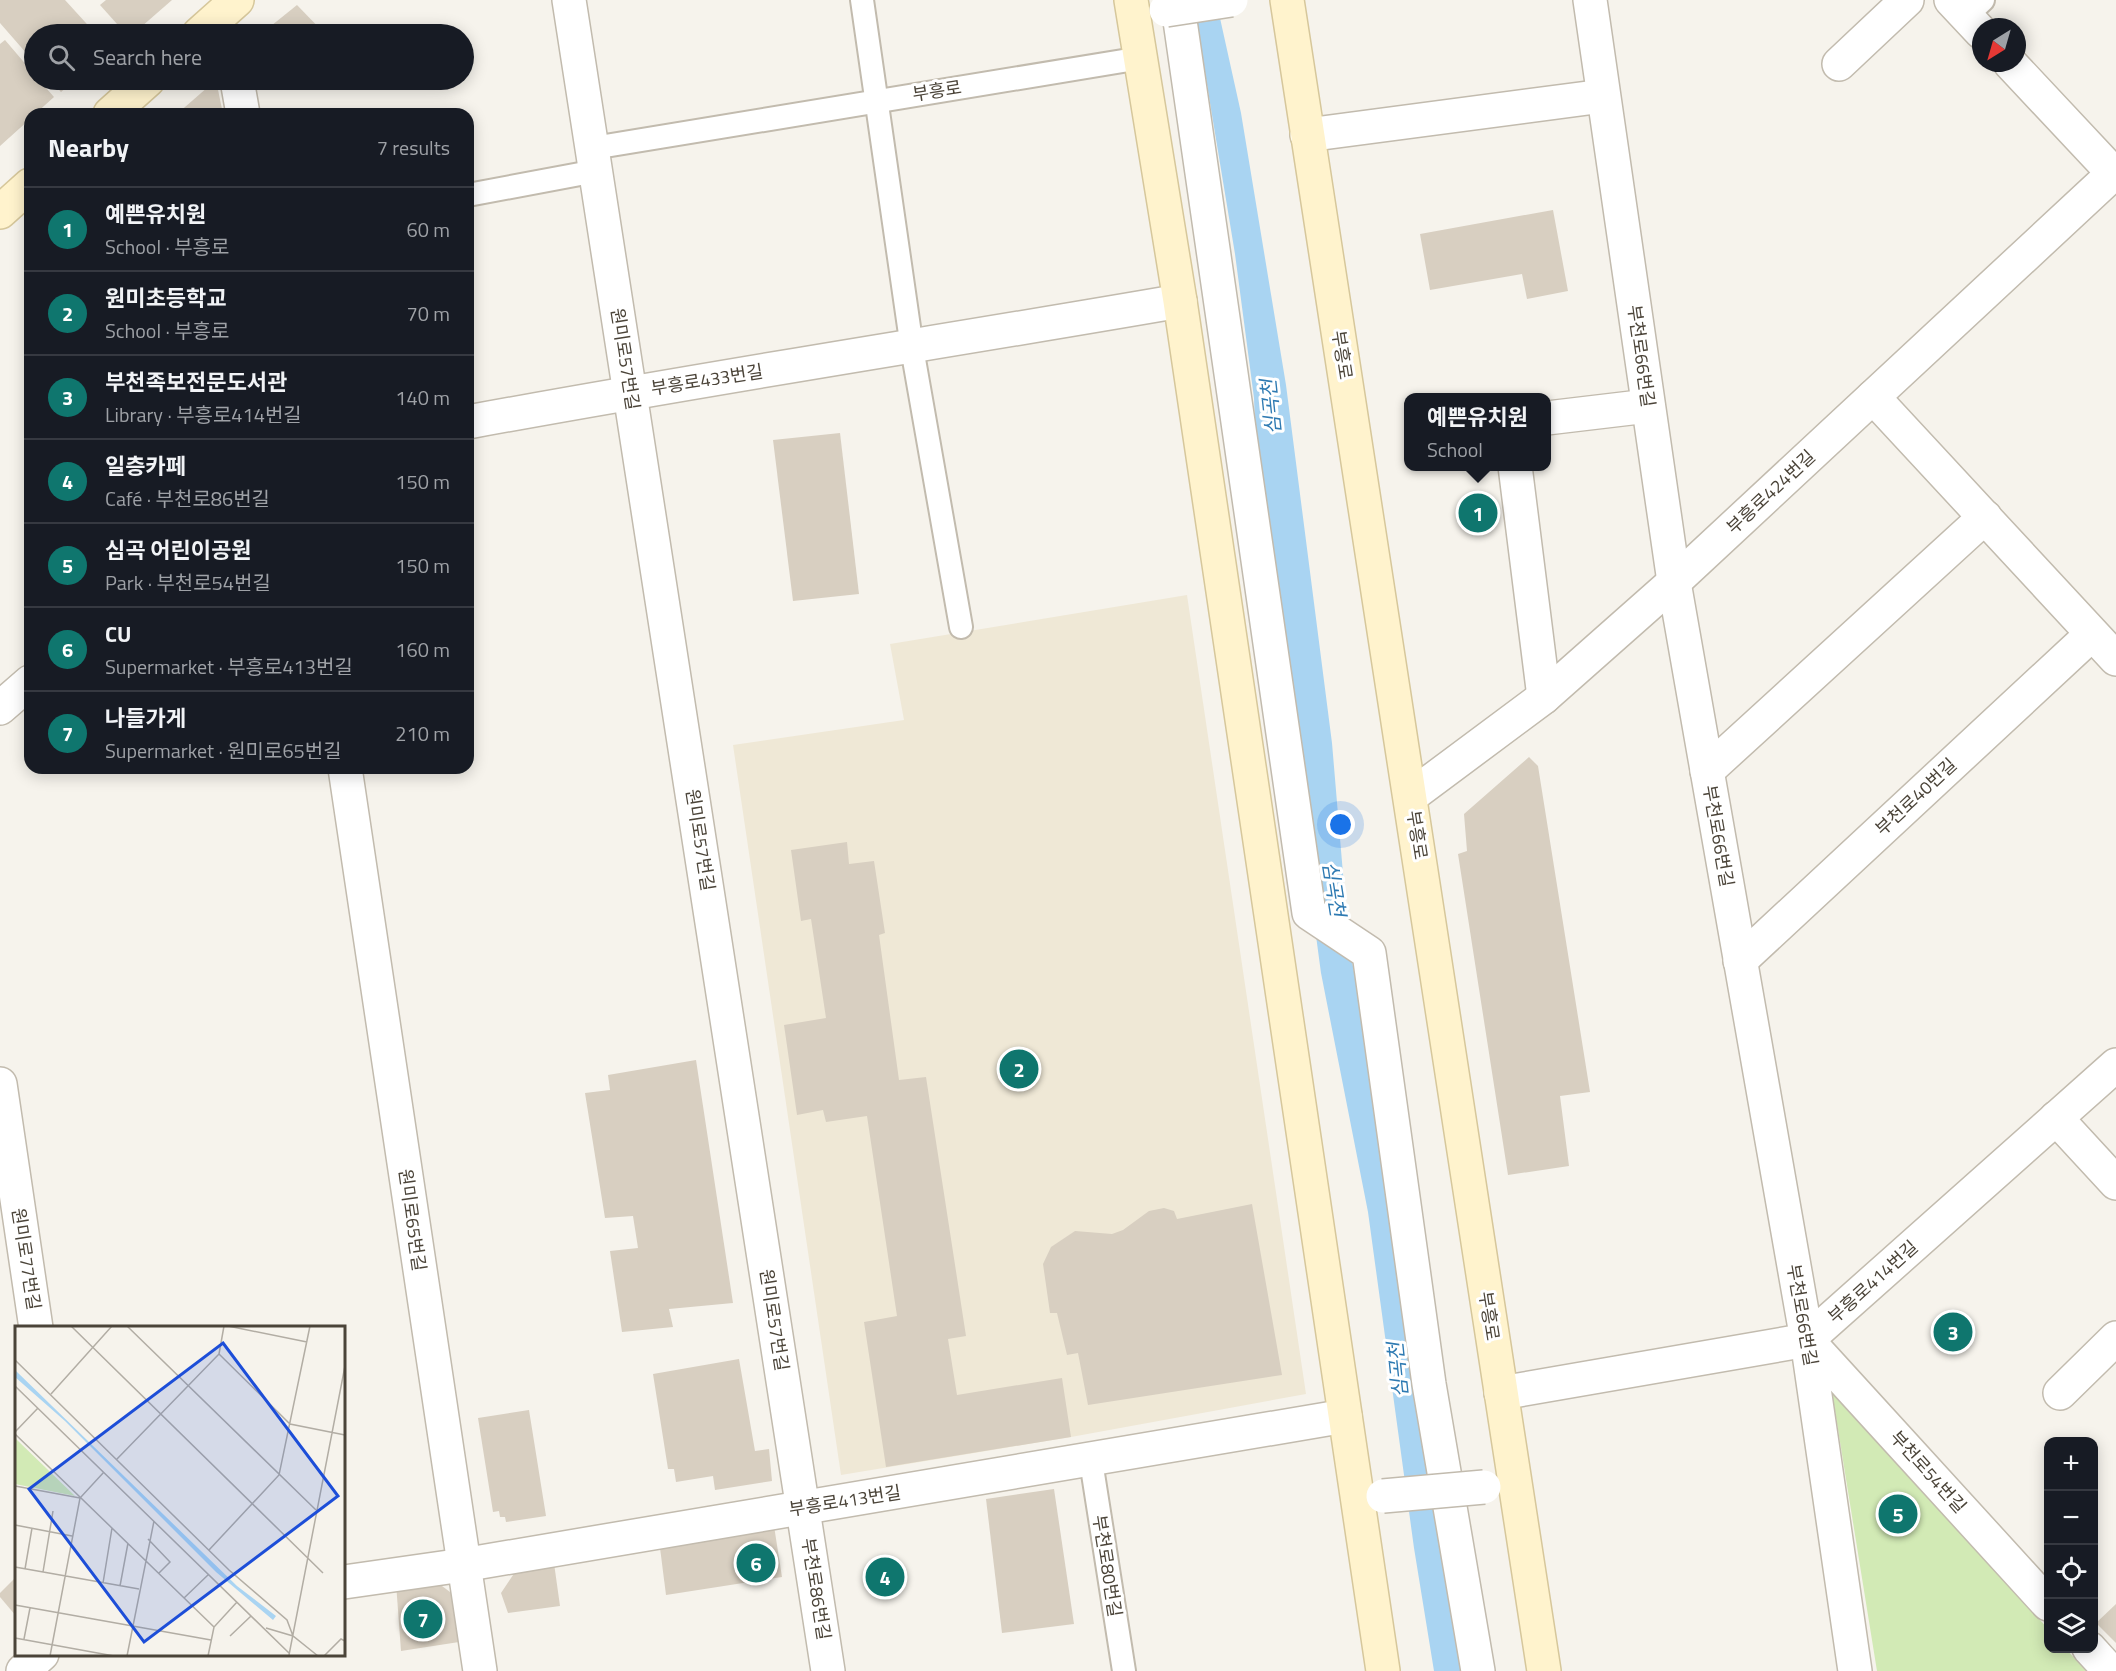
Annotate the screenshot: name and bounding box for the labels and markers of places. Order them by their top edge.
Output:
pin: 1 [1458,490,1498,536]
pin: 2 [1000,1046,1038,1092]
pin: 3 [1934,1310,1972,1354]
pin: 5 [1878,1492,1918,1537]
pin: 6 [736,1540,776,1586]
pin: 4 [866,1554,904,1600]
pin: 7 [404,1596,442,1642]

